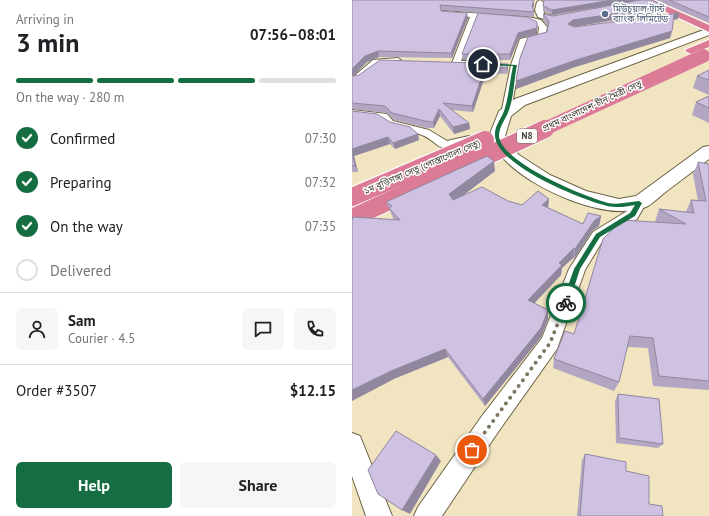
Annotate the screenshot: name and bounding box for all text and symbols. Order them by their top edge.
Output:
place label: মিউচুয়াল ট্রাস্ট ব্যাংক লিমিটেড [612,3,669,24]
marker: মিউচুয়াল ট্রাস্ট ব্যাংক লিমিটেড [600,9,610,19]
text: Arriving in [16,11,74,28]
text: 07:56–08:01 [250,25,336,44]
text: 3 min [16,26,79,59]
pin [466,47,500,81]
icon: home [472,53,494,75]
street label: প্রথম বাংলাদেশ-চীন মৈত্রী সেতু [540,77,644,134]
text: On the way · 280 m [16,89,124,106]
icon: check [16,127,38,149]
text: Confirmed [50,129,115,148]
road number: N8 [517,129,537,143]
text: 07:30 [305,130,336,147]
street label: ১ম বুড়িগঙ্গা সেতু (পোস্তাগোলা সেতু) [362,137,482,197]
icon: check [16,171,38,193]
text: Preparing [50,173,112,192]
text: 07:32 [305,174,336,191]
icon: check [16,215,38,237]
text: On the way [50,217,123,236]
text: 07:35 [305,218,336,235]
text: Delivered [50,261,111,280]
courier [546,283,586,323]
icon: bike [555,292,577,314]
button: person [16,308,58,350]
button: chat [242,308,284,350]
button: phone [294,308,336,350]
text: Sam [68,311,95,330]
text: Courier · 4.5 [68,330,135,347]
text: Order #3507 [16,381,97,400]
text: $12.15 [290,381,336,400]
pin [455,433,489,467]
icon: bag [461,439,483,461]
button: Help [16,462,172,508]
button: Share [180,462,336,508]

